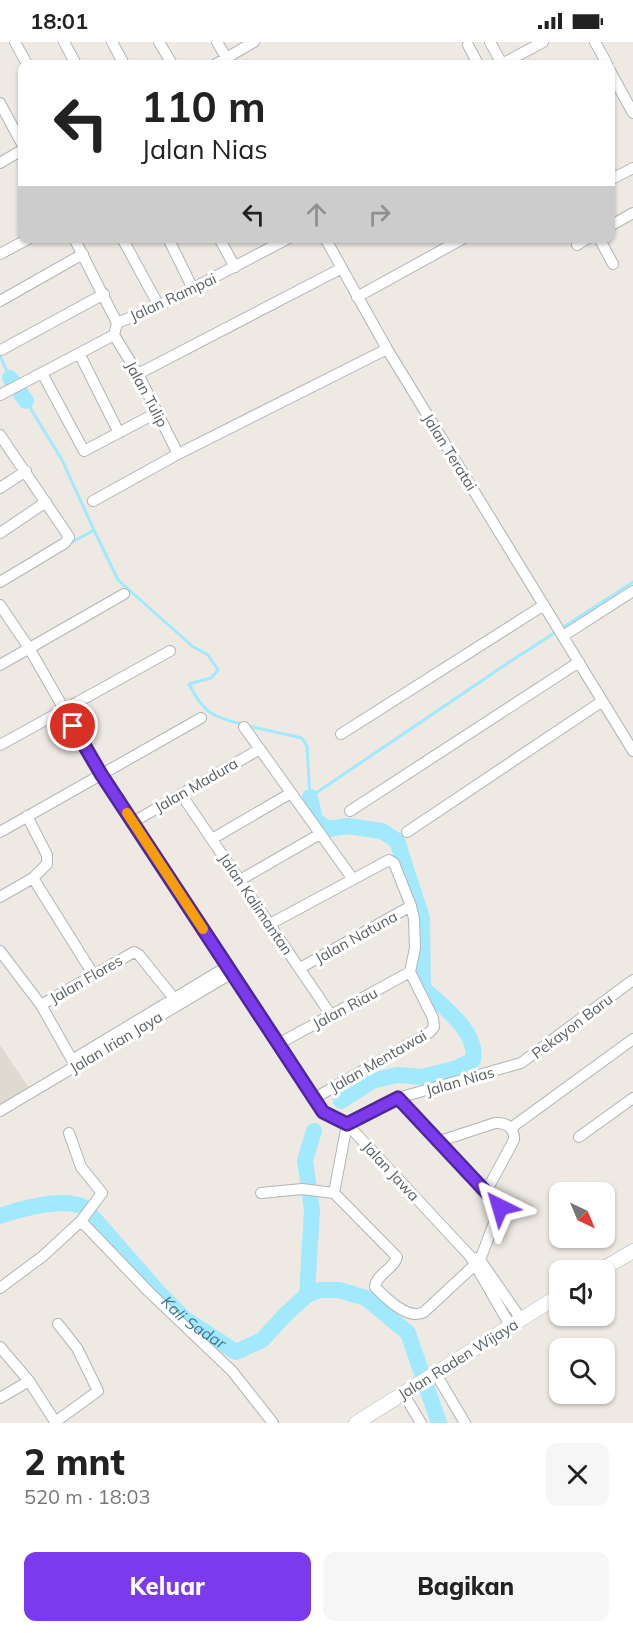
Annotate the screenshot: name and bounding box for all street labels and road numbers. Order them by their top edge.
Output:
street label: Jalan Rampai [127,269,219,325]
street label: Jalan Tulip [122,358,172,430]
street label: Jalan Teratai [419,410,481,494]
street label: Jalan Madura [151,753,241,817]
street label: Jalan Kalimantan [215,849,297,959]
street label: Jalan Natuna [312,907,400,967]
street label: Jalan Flores [46,951,126,1007]
street label: Jalan Riau [309,983,381,1033]
street label: Pekayon Baru [528,989,616,1063]
street label: Jalan Irian Jaya [66,1007,166,1077]
street label: Jalan Mentawai [326,1026,430,1096]
street label: Jalan Nias [424,1062,496,1100]
street label: Jalan Jawa [358,1137,424,1205]
street label: Jalan Raden Wijaya [394,1314,522,1404]

